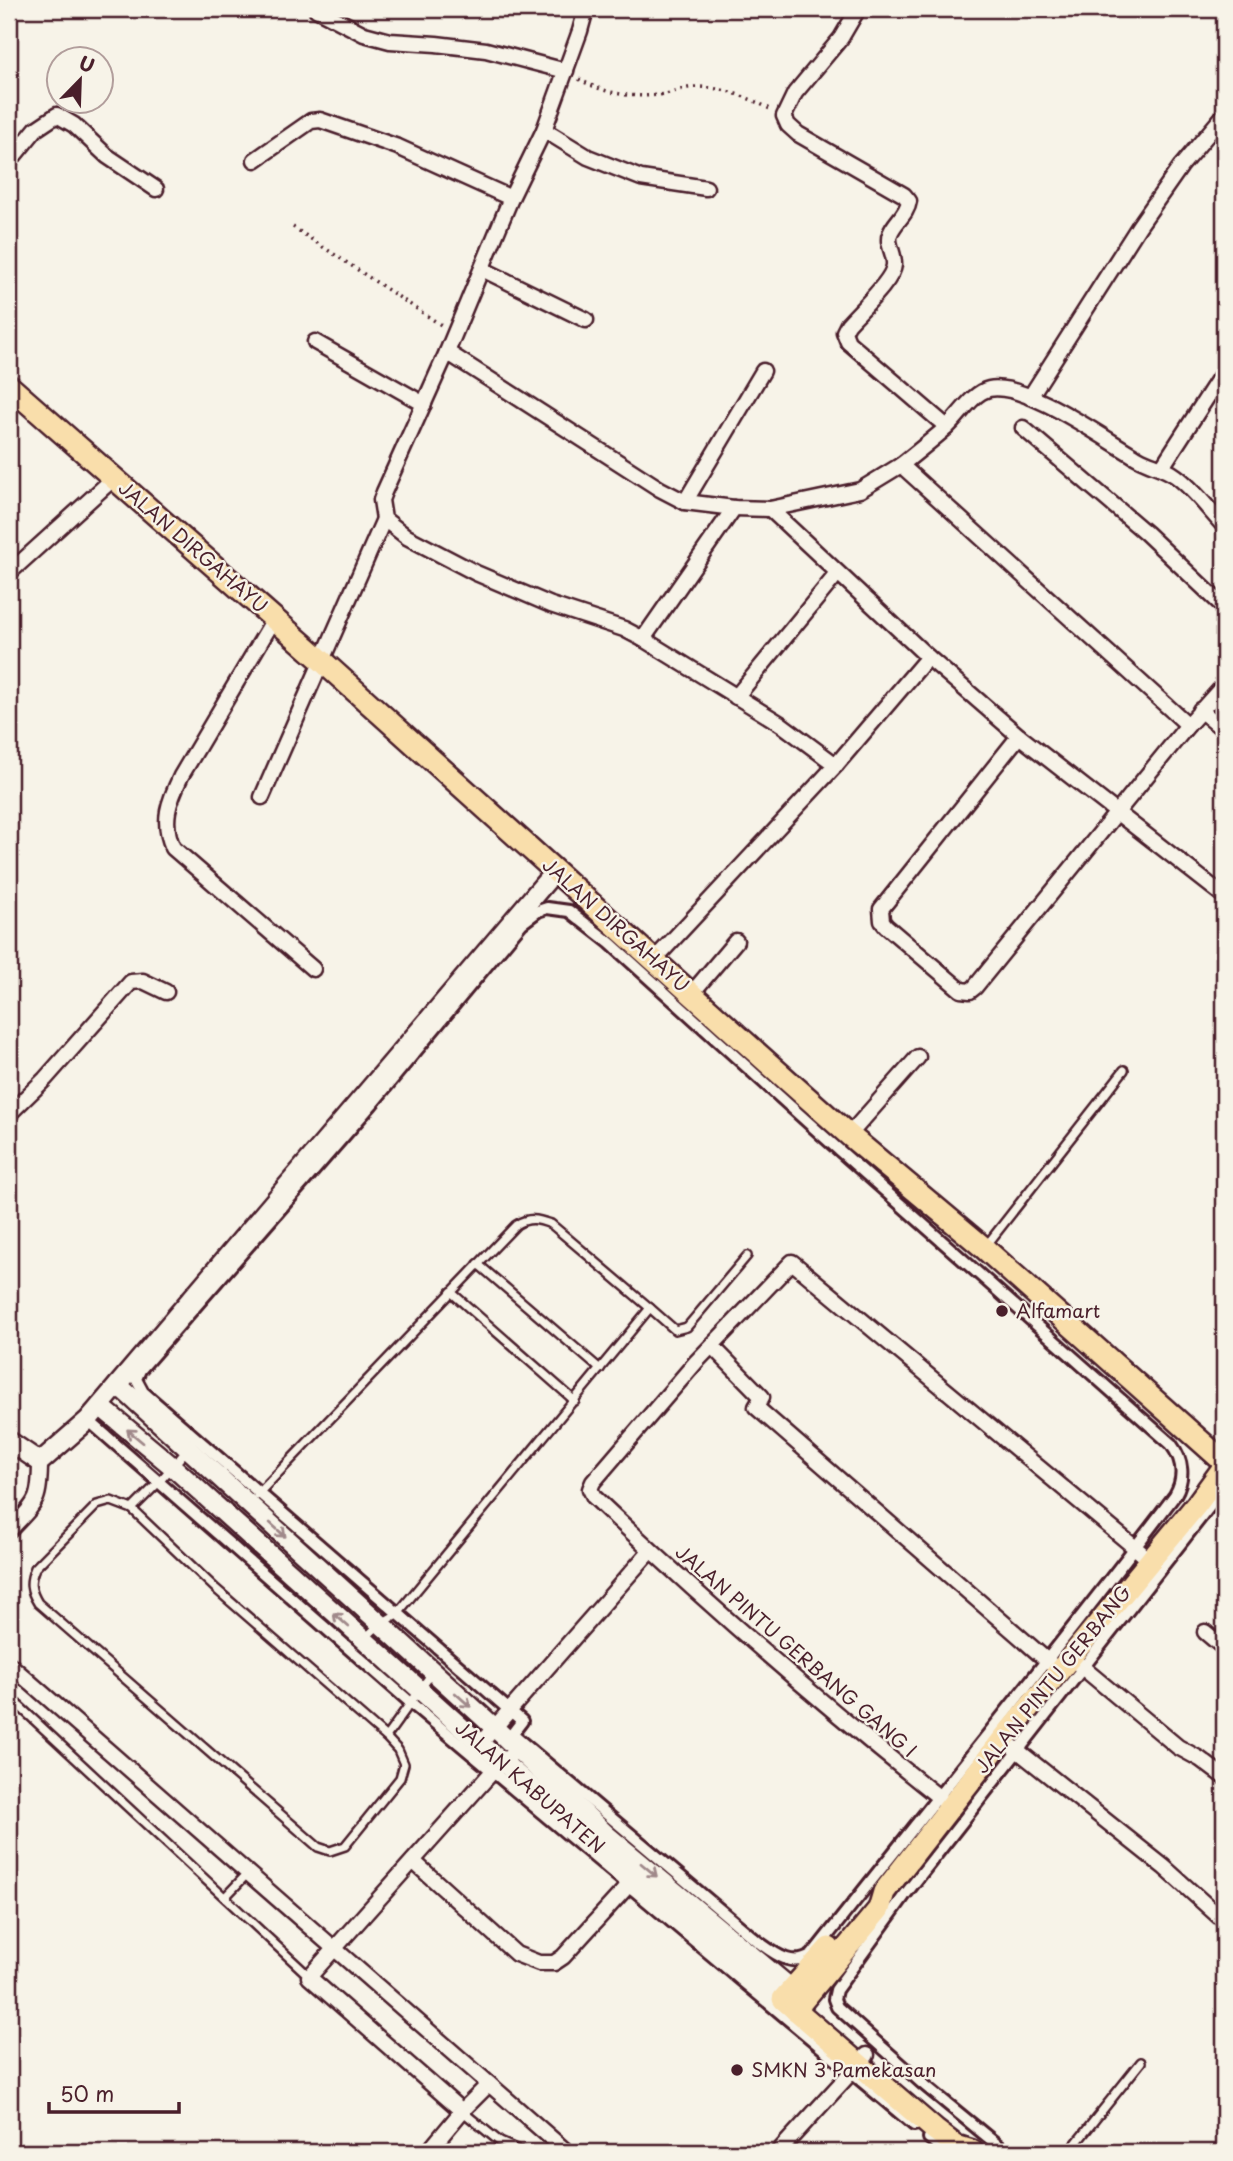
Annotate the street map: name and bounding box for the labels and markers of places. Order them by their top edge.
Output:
place label: Alfamart [1016,1296,1100,1324]
marker: Alfamart [994,1303,1010,1319]
place label: SMKN 3 Pamekasan [751,2055,936,2083]
marker: SMKN 3 Pamekasan [729,2062,745,2078]

